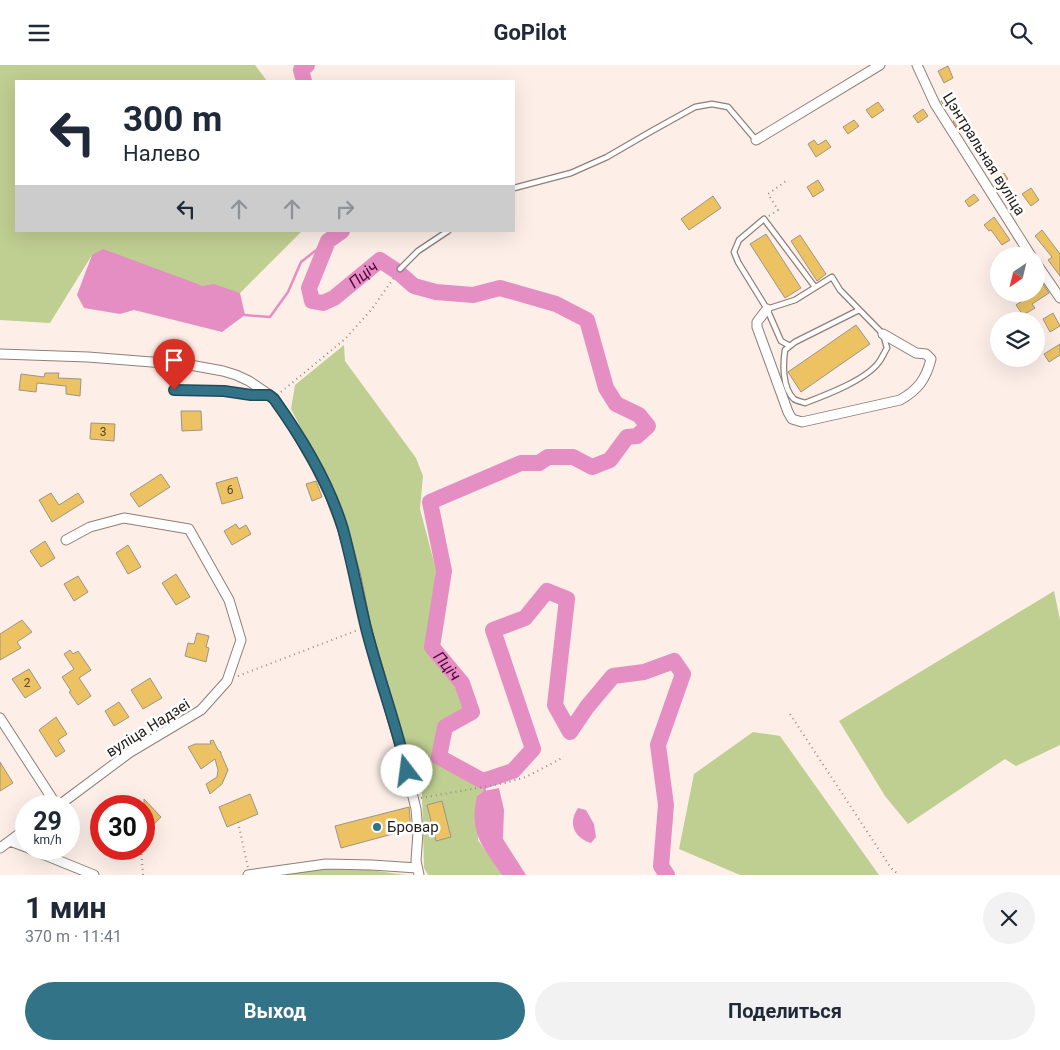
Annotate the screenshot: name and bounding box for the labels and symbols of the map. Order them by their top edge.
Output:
street label: Цэнтральная вуліца [939,89,1029,219]
north arrow [990,247,1045,303]
water label: Пціч [344,256,381,292]
pin [153,339,195,390]
house number: 3 [100,425,106,439]
house number: 6 [227,483,234,497]
water label: Пціч [430,647,465,684]
house number: 2 [24,676,31,690]
street label: вуліца Надзеі [103,695,193,761]
position arrow [380,744,432,796]
speed limit sign: 30 [90,795,155,860]
place label: Бровар [387,818,439,836]
marker: Бровар [371,821,383,833]

